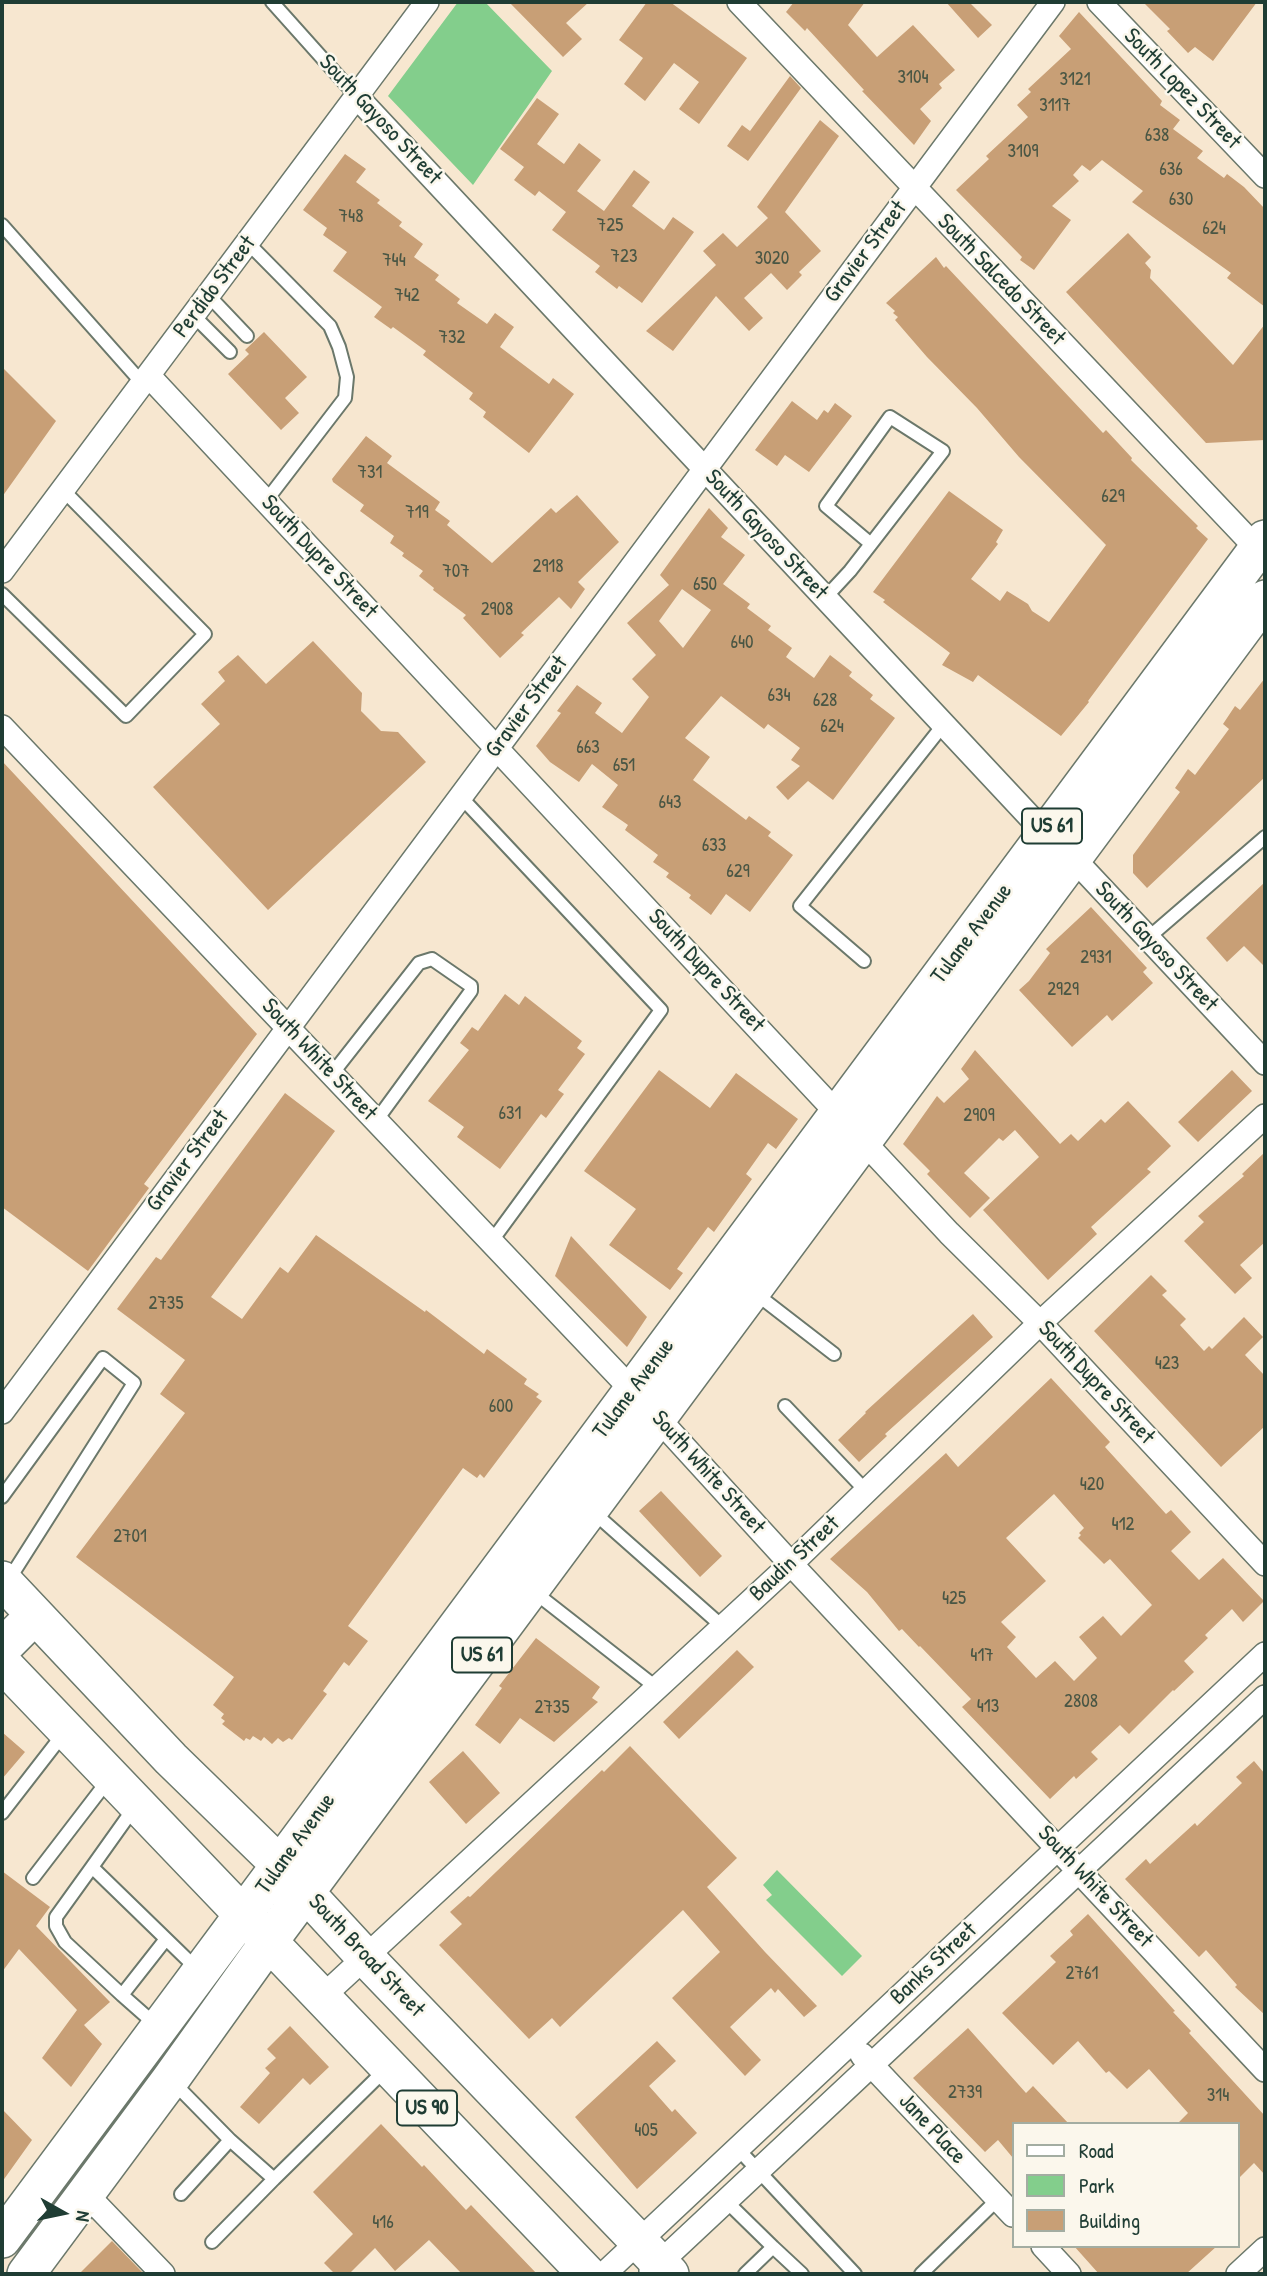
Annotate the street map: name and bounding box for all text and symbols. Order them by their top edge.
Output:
street label: South Lopez Street [1117,23,1247,155]
street label: South Gayoso Street [313,49,447,191]
house number: 3104 [897,67,929,89]
house number: 3121 [1059,69,1091,91]
house number: 3117 [1039,95,1071,117]
house number: 638 [1145,125,1169,147]
house number: 3109 [1008,141,1038,163]
house number: 636 [1159,159,1183,181]
house number: 630 [1169,189,1193,211]
street label: Gravier Street [819,196,913,308]
house number: 748 [339,206,363,228]
street label: South Salcedo Street [931,208,1071,352]
house number: 725 [597,215,623,237]
house number: 624 [1202,218,1226,240]
street label: Perdido Street [168,231,262,343]
house number: 723 [611,246,637,268]
house number: 3020 [755,248,789,270]
house number: 744 [382,250,406,272]
house number: 742 [394,285,420,307]
house number: 732 [439,327,465,349]
house number: 731 [358,462,382,484]
street label: South Gayoso Street [699,464,833,606]
house number: 629 [1101,486,1125,508]
street label: South Dupre Street [255,490,383,624]
house number: 719 [405,502,429,524]
house number: 2918 [533,556,563,578]
house number: 707 [442,561,470,583]
house number: 650 [693,574,717,596]
house number: 2908 [481,599,513,621]
house number: 640 [730,632,754,654]
street label: Gravier Street [480,651,574,763]
house number: 634 [767,685,791,707]
house number: 628 [813,690,837,712]
house number: 624 [820,716,844,738]
house number: 663 [576,737,600,759]
house number: 651 [613,755,635,777]
house number: 643 [658,792,682,814]
road number: US 61 [1022,808,1082,844]
house number: 633 [702,835,726,857]
house number: 629 [726,861,750,883]
street label: South Gayoso Street [1089,876,1223,1018]
street label: Tulane Avenue [925,878,1019,990]
street label: South Dupre Street [642,904,770,1038]
house number: 2931 [1080,947,1112,969]
house number: 2929 [1047,979,1079,1001]
street label: South White Street [255,993,383,1127]
house number: 631 [499,1103,521,1125]
street label: Gravier Street [141,1105,235,1217]
house number: 2909 [963,1105,995,1127]
house number: 2735 [149,1293,183,1315]
street label: South Dupre Street [1032,1316,1160,1450]
street label: Tulane Avenue [587,1333,681,1445]
house number: 423 [1155,1353,1179,1375]
house number: 600 [489,1396,513,1418]
street label: South White Street [645,1406,771,1540]
house number: 420 [1080,1474,1104,1496]
street label: Baudin Street [744,1510,846,1608]
house number: 412 [1112,1514,1134,1536]
house number: 2701 [113,1526,147,1548]
house number: 425 [942,1588,966,1610]
road number: US 61 [452,1638,512,1672]
house number: 417 [970,1645,994,1667]
house number: 2808 [1064,1691,1098,1713]
house number: 413 [977,1696,999,1718]
house number: 2735 [535,1697,569,1719]
street label: Tulane Avenue [250,1788,342,1900]
street label: South White Street [1031,1820,1159,1954]
street label: South Broad Street [302,1889,430,2023]
street label: Banks Street [885,1917,983,2011]
house number: 2761 [1066,1963,1098,1985]
house number: 2739 [948,2082,982,2104]
house number: 314 [1207,2085,1229,2107]
street label: Jane Place [892,2088,972,2170]
road number: US 90 [397,2090,457,2126]
house number: 405 [634,2120,658,2142]
legend [1012,2122,1239,2248]
text: Road [1079,2136,1113,2165]
text: Park [1079,2171,1114,2200]
north arrow [28,2178,98,2248]
text: Building [1079,2206,1140,2235]
text: N [70,2209,97,2223]
house number: 416 [372,2212,394,2234]

